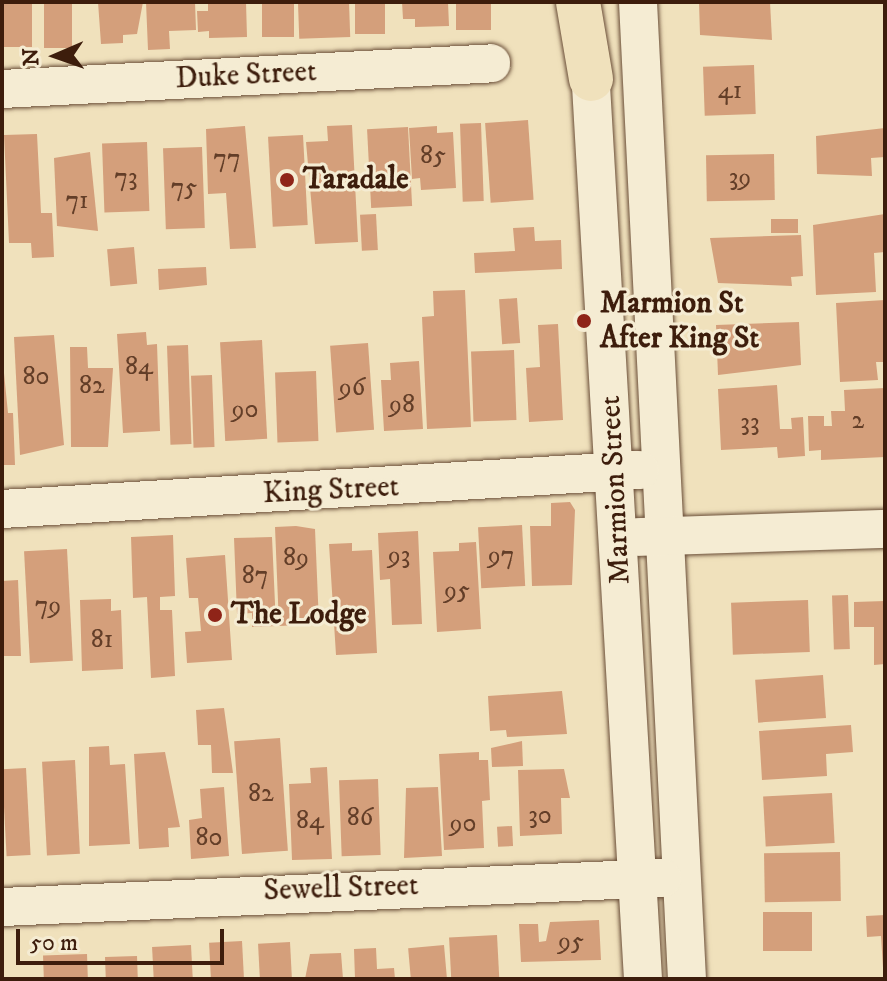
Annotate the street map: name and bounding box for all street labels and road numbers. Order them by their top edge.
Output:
street label: Duke Street [175,54,317,98]
street label: Marmion Street [593,395,639,585]
street label: King Street [262,469,400,513]
street label: Sewell Street [263,868,419,910]

